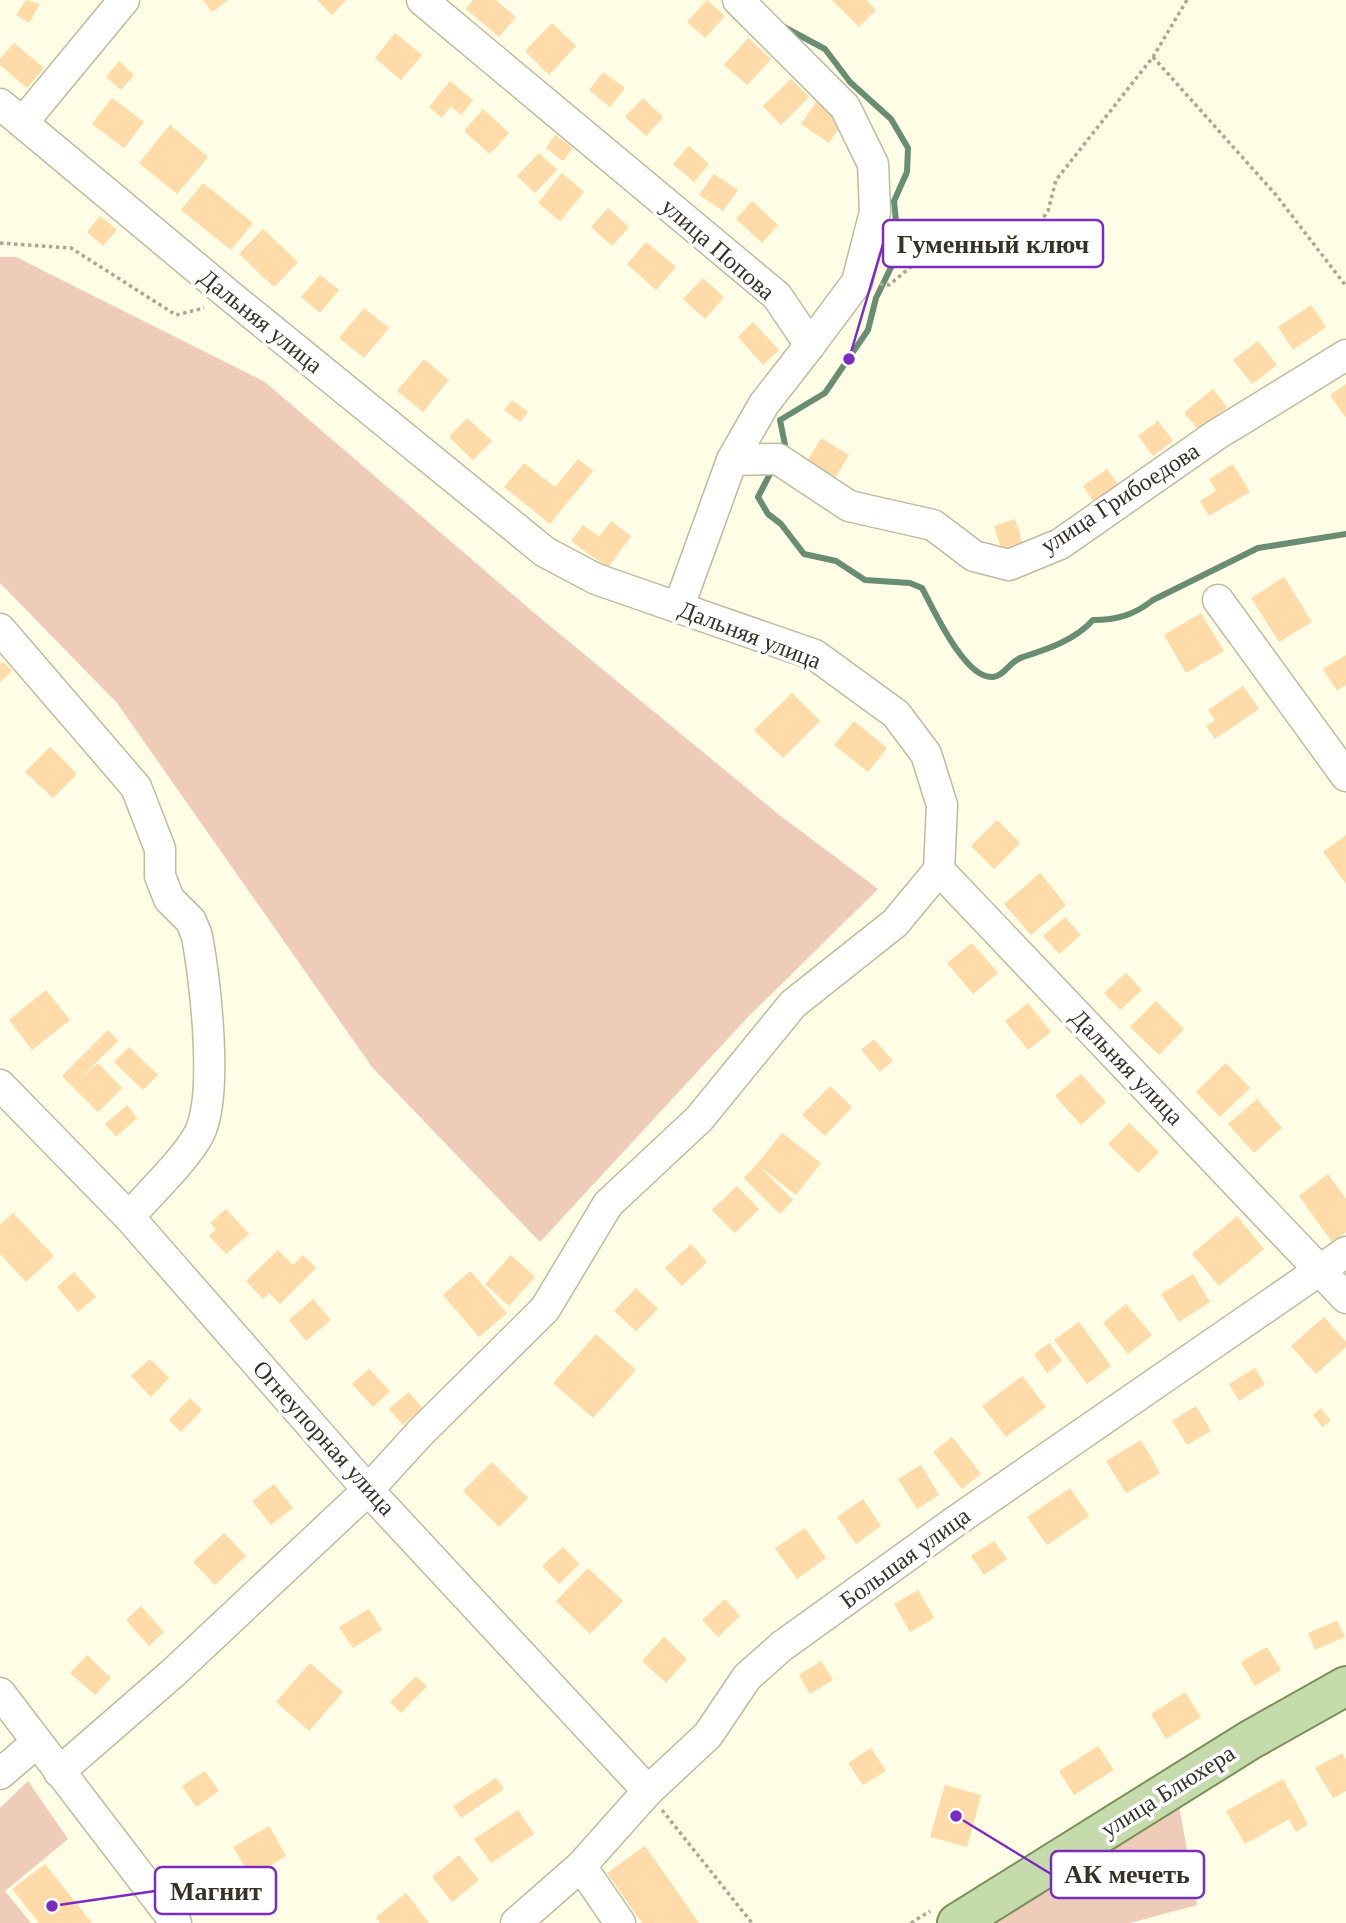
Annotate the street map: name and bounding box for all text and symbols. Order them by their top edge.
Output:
street label: улица Попова [656,193,780,305]
callout: Гуменный ключ [883,220,1103,267]
text: Гуменный ключ [897,230,1089,259]
street label: Дальняя улица [194,264,328,379]
street label: улица Грибоедова [1036,437,1204,559]
street label: Дальняя улица [675,596,825,674]
street label: Дальняя улица [1065,1004,1189,1130]
street label: Огнеупорная улица [248,1355,400,1521]
street label: Большая улица [835,1502,975,1614]
street label: улица Блюхера [1096,1739,1240,1842]
callout: АК мечеть [1051,1851,1204,1898]
text: АК мечеть [1064,1860,1190,1889]
callout: Магнит [155,1867,276,1914]
text: Магнит [170,1877,262,1906]

